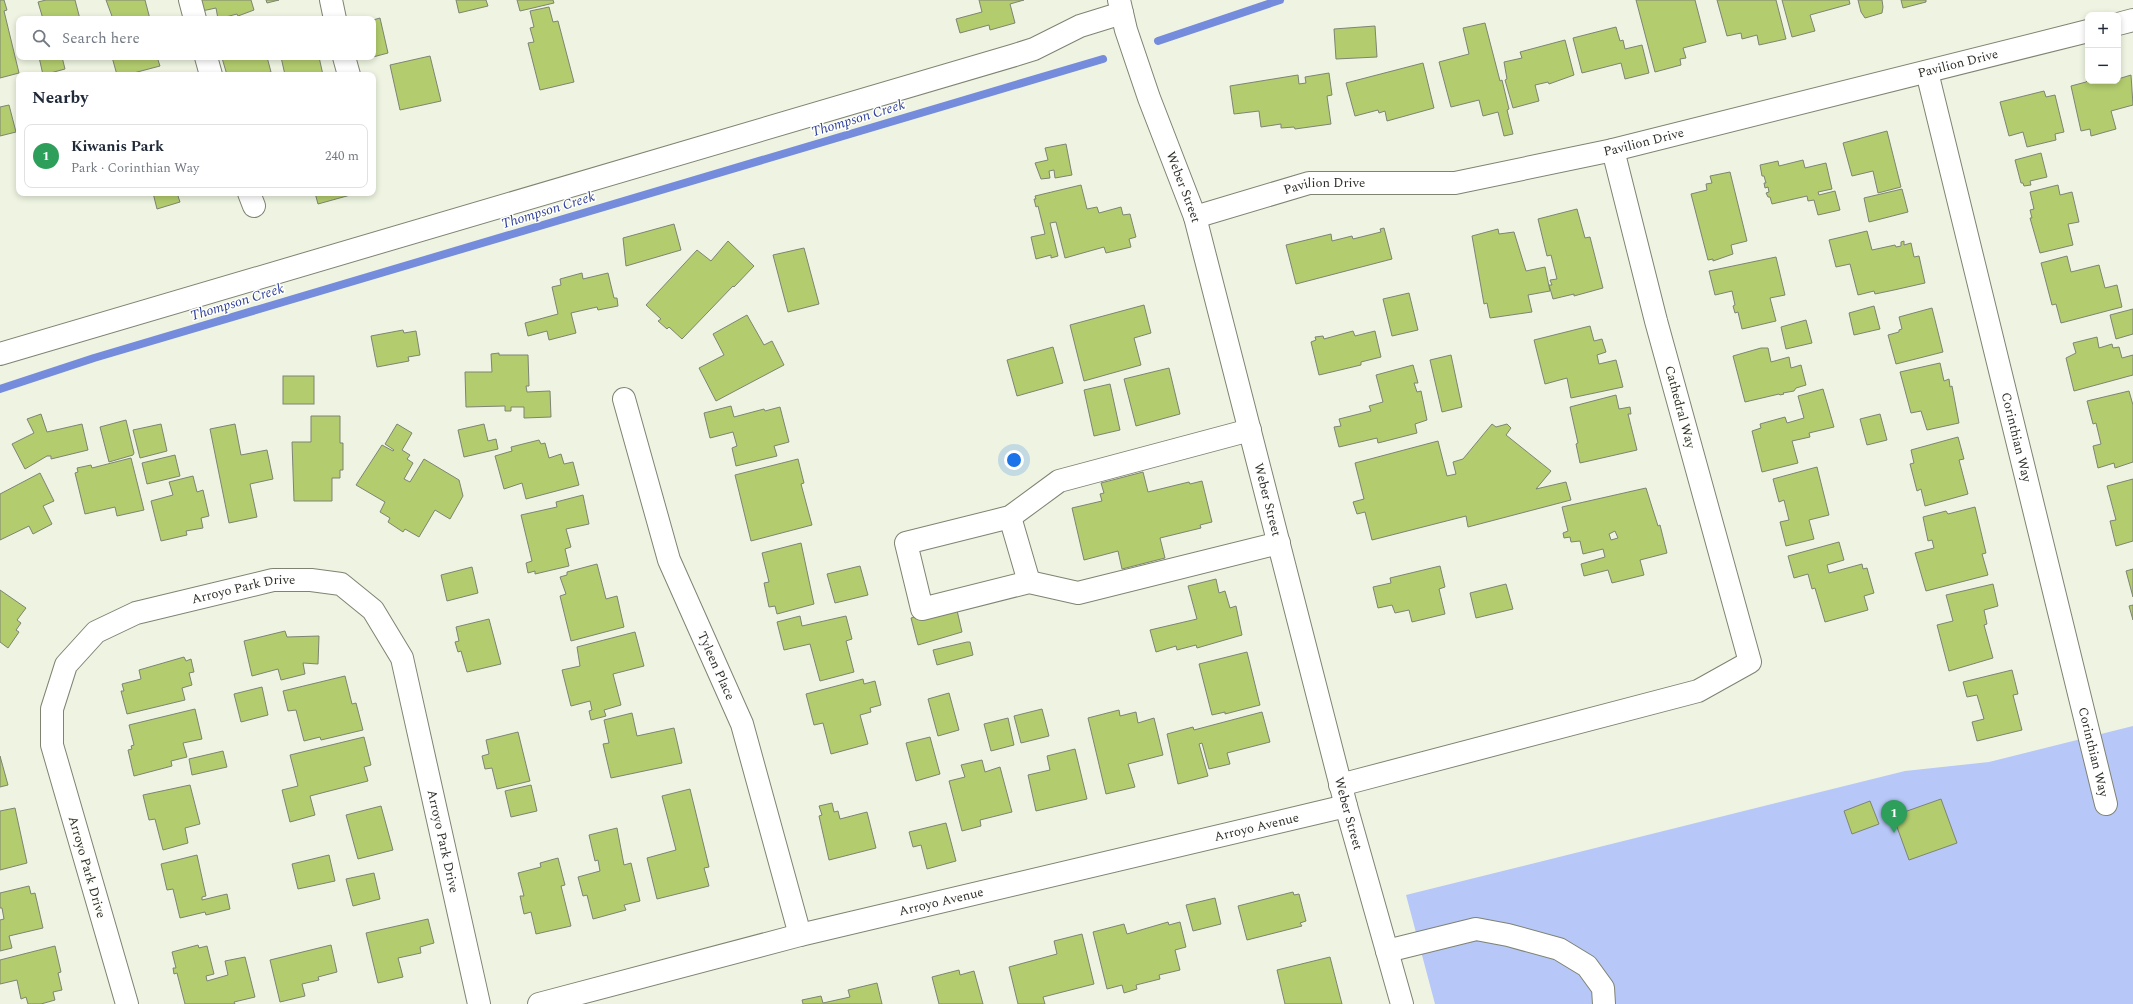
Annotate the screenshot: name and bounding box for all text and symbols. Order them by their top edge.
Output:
map controls [2085,12,2121,84]
button: + [2085,12,2121,48]
search box [16,16,376,60]
icon: search [30,27,52,49]
text: Search here [62,27,140,50]
street label: Pavilion Drive [1916,44,2000,83]
button: − [2085,48,2121,84]
text: Nearby [32,85,88,111]
water label: Thompson Creek [809,94,908,142]
street label: Pavilion Drive [1602,123,1686,162]
text: Kiwanis Park [71,135,164,158]
text: 1 [42,146,50,166]
text: 240 m [325,146,359,166]
street label: Weber Street [1161,148,1206,225]
text: Park · Corinthian Way [71,158,199,178]
street label: Pavilion Drive [1281,173,1365,200]
water label: Thompson Creek [499,186,598,234]
water label: Thompson Creek [188,278,287,326]
street label: Cathedral Way [1659,363,1701,451]
street label: Corinthian Way [1996,390,2037,485]
your location [1004,450,1024,470]
street label: Weber Street [1248,461,1287,539]
street label: Arroyo Park Drive [190,570,295,609]
street label: Tyleen Place [692,628,740,703]
street label: Corinthian Way [2073,705,2114,800]
street label: Weber Street [1329,775,1368,853]
street label: Arroyo Park Drive [422,788,464,895]
pin: 1 [1881,800,1907,833]
street label: Arroyo Avenue [1212,807,1301,847]
street label: Arroyo Park Drive [63,814,111,920]
street label: Arroyo Avenue [897,882,986,921]

